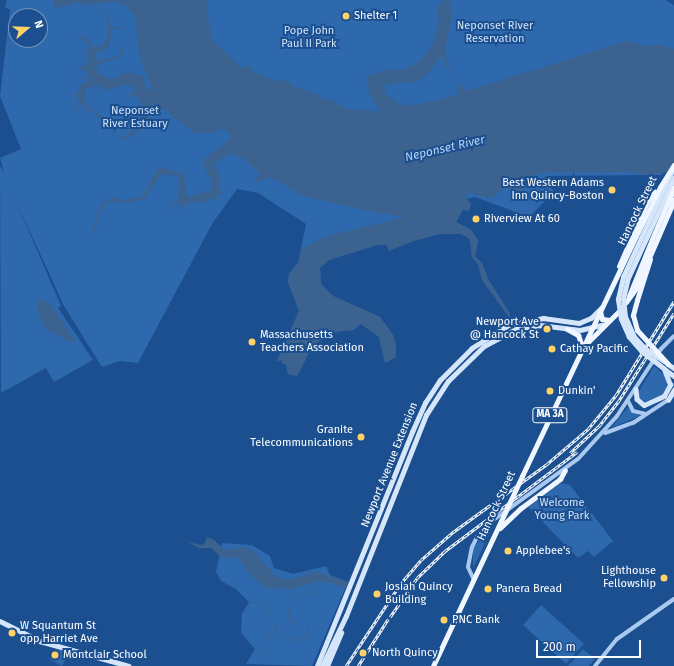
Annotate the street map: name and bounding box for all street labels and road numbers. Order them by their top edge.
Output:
street label: Hancock Street [616,174,660,248]
street label: Newport Avenue Extension [359,401,421,529]
road number: MA 3A [532,407,568,423]
street label: Hancock Street [475,469,519,543]

